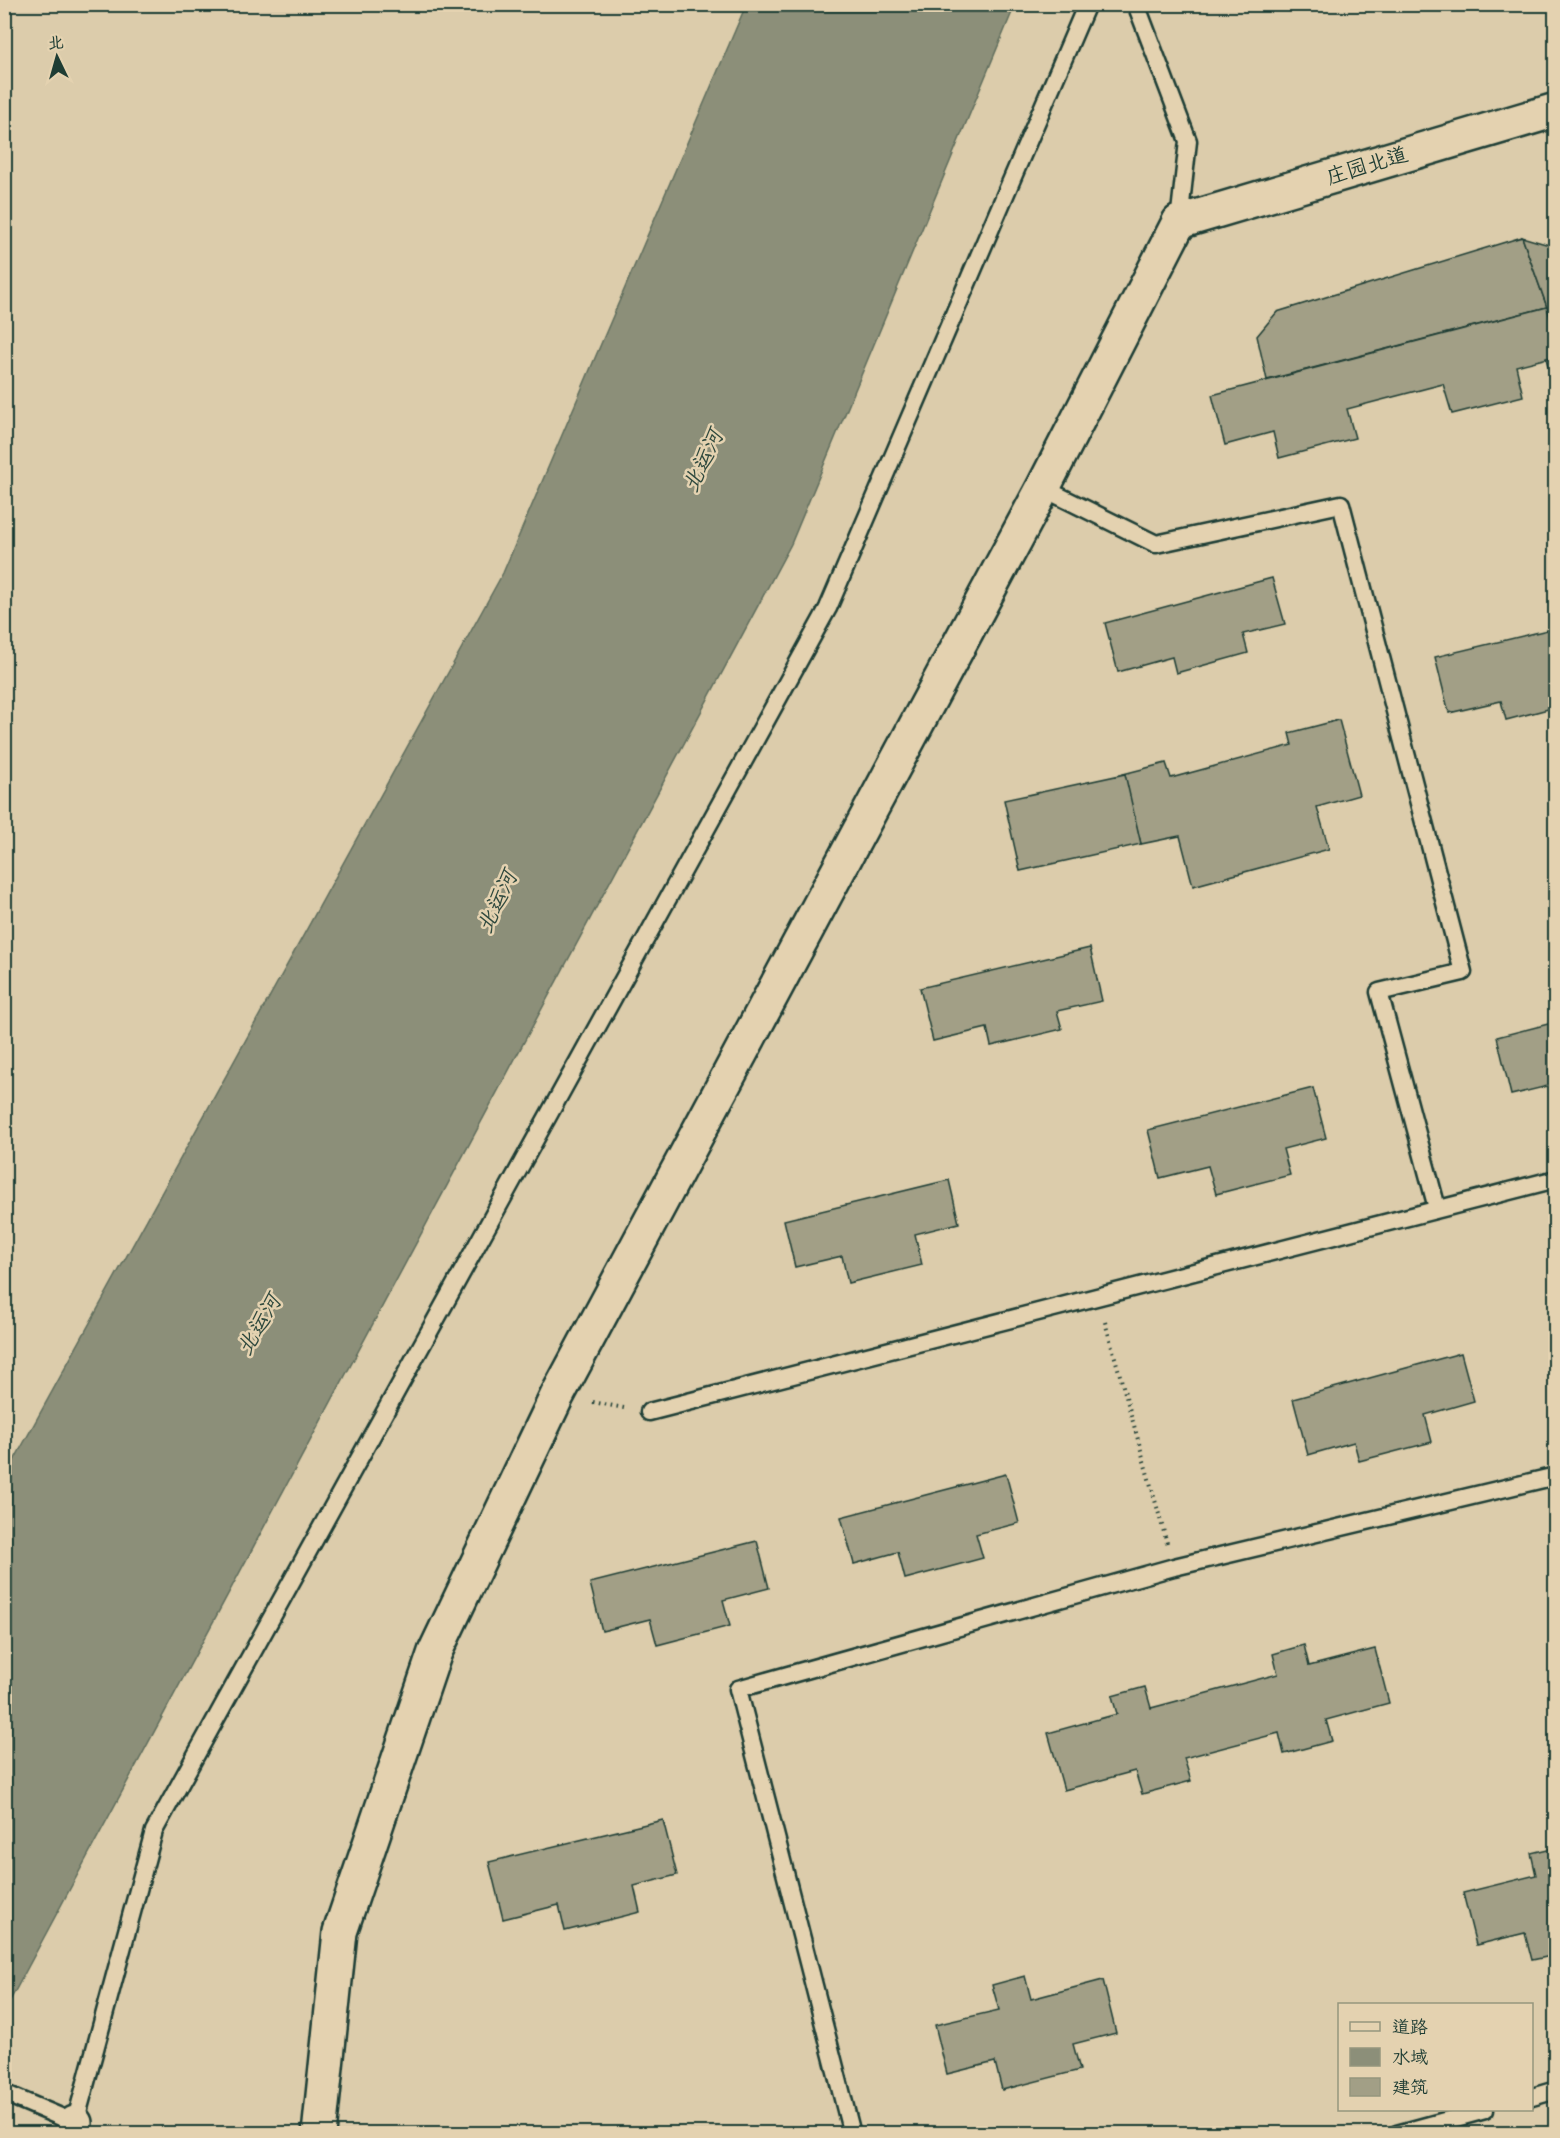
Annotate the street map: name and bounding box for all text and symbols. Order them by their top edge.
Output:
north arrow [27,27,87,87]
text: 北 [47,32,65,54]
street label: 庄园北道 [1323,141,1411,191]
water label: 北运河 [676,422,731,497]
water label: 北运河 [470,863,525,938]
water label: 北运河 [230,1287,289,1361]
legend [1338,2003,1533,2111]
text: 道路 [1392,2016,1428,2039]
text: 水域 [1392,2046,1428,2069]
text: 建筑 [1392,2076,1428,2099]

